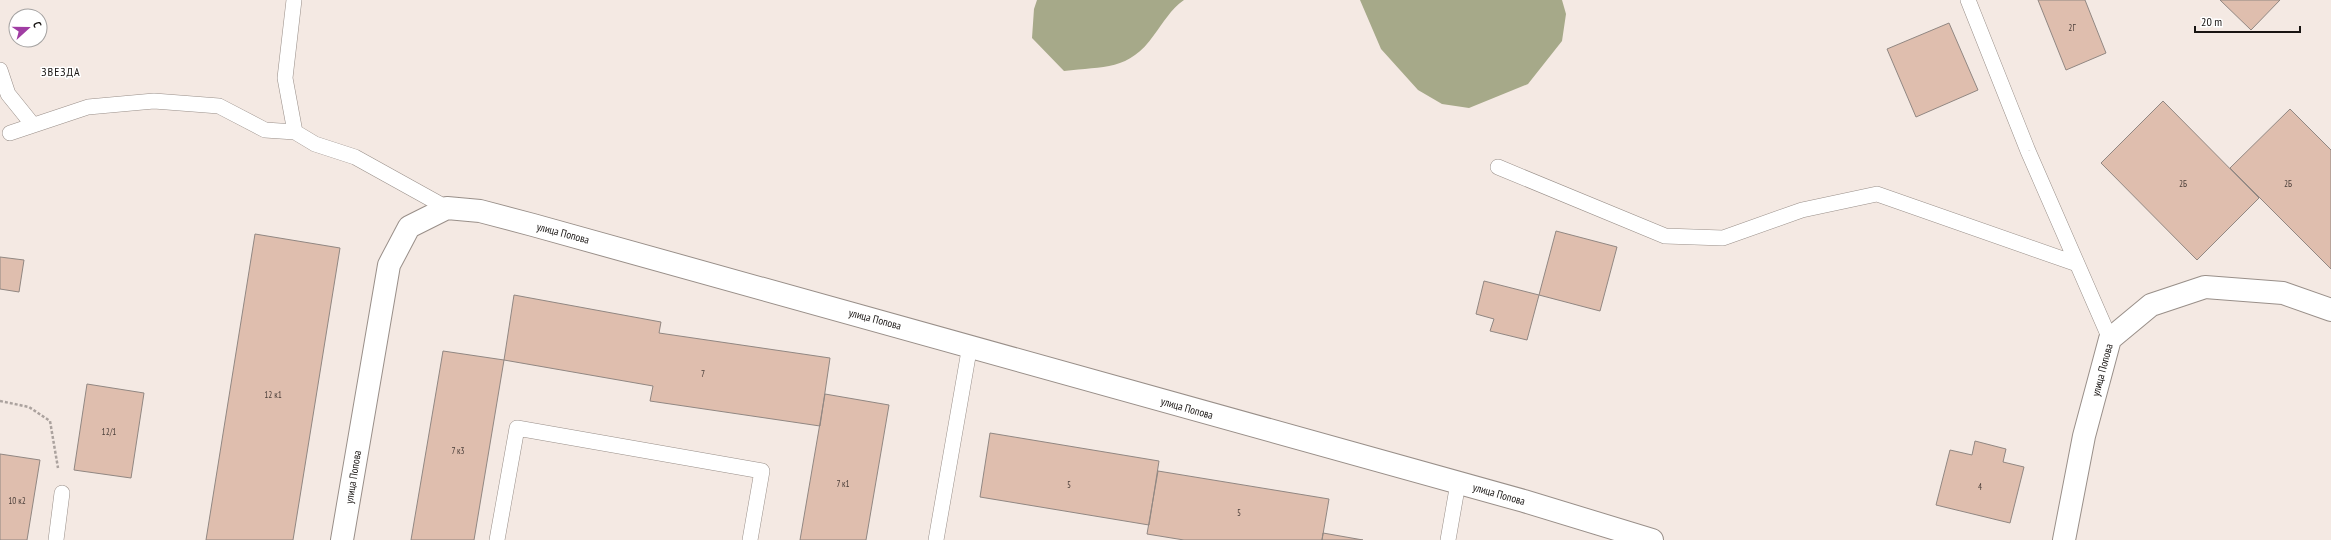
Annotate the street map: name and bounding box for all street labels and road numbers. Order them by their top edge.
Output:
street label: улица Попова [535,219,591,247]
street label: улица Попова [847,305,903,333]
street label: улица Попова [2088,342,2116,398]
street label: улица Попова [1159,394,1215,422]
street label: улица Попова [342,449,364,505]
street label: улица Попова [1471,480,1527,508]

